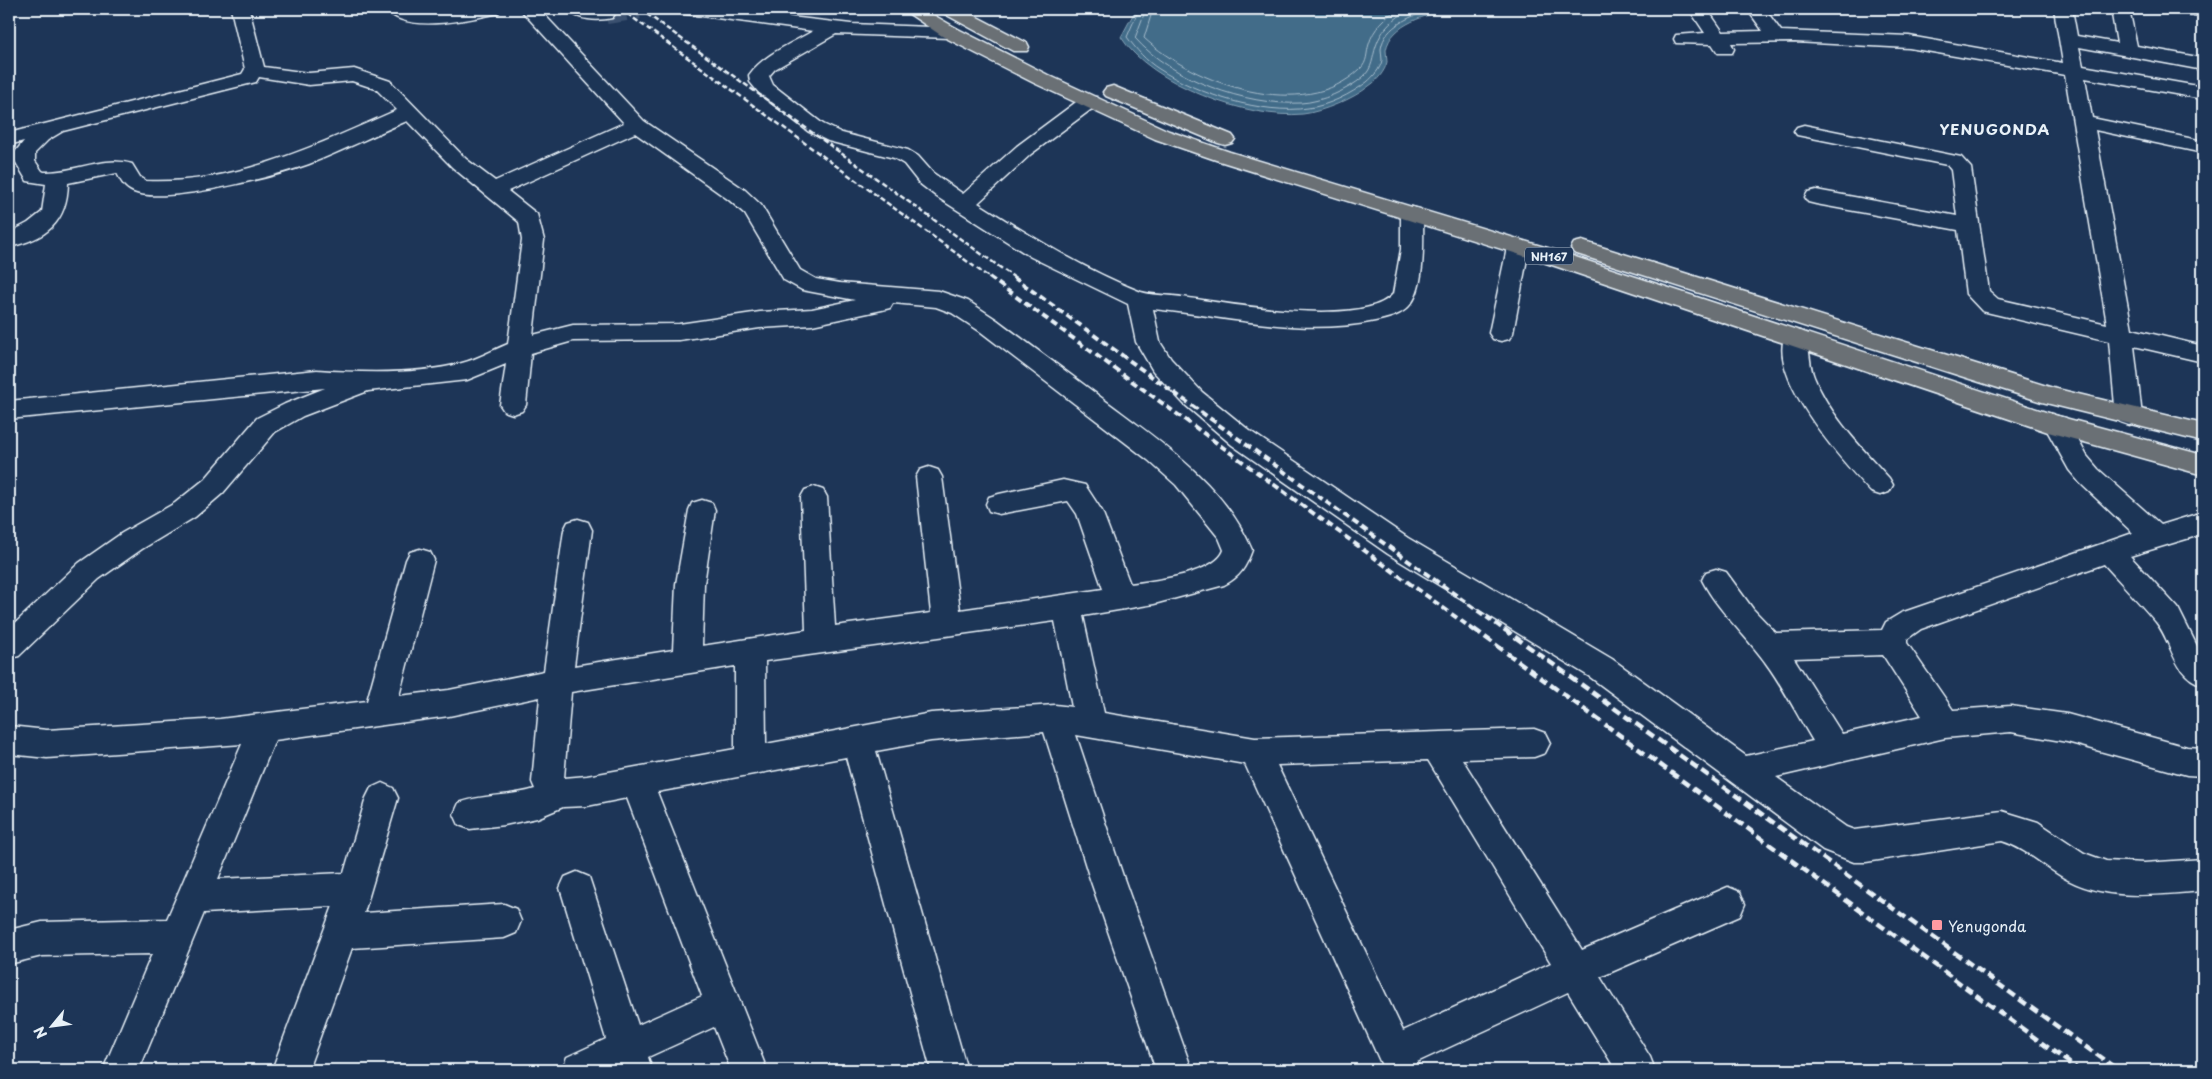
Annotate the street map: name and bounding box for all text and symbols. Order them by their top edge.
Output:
district label: YENUGONDA [1940,117,2050,140]
road number: NH167 [1525,248,1573,264]
place label: Yenugonda [1948,914,2027,937]
marker: Yenugonda [1930,918,1944,932]
north arrow [28,1002,78,1052]
text: N [28,1023,52,1042]

